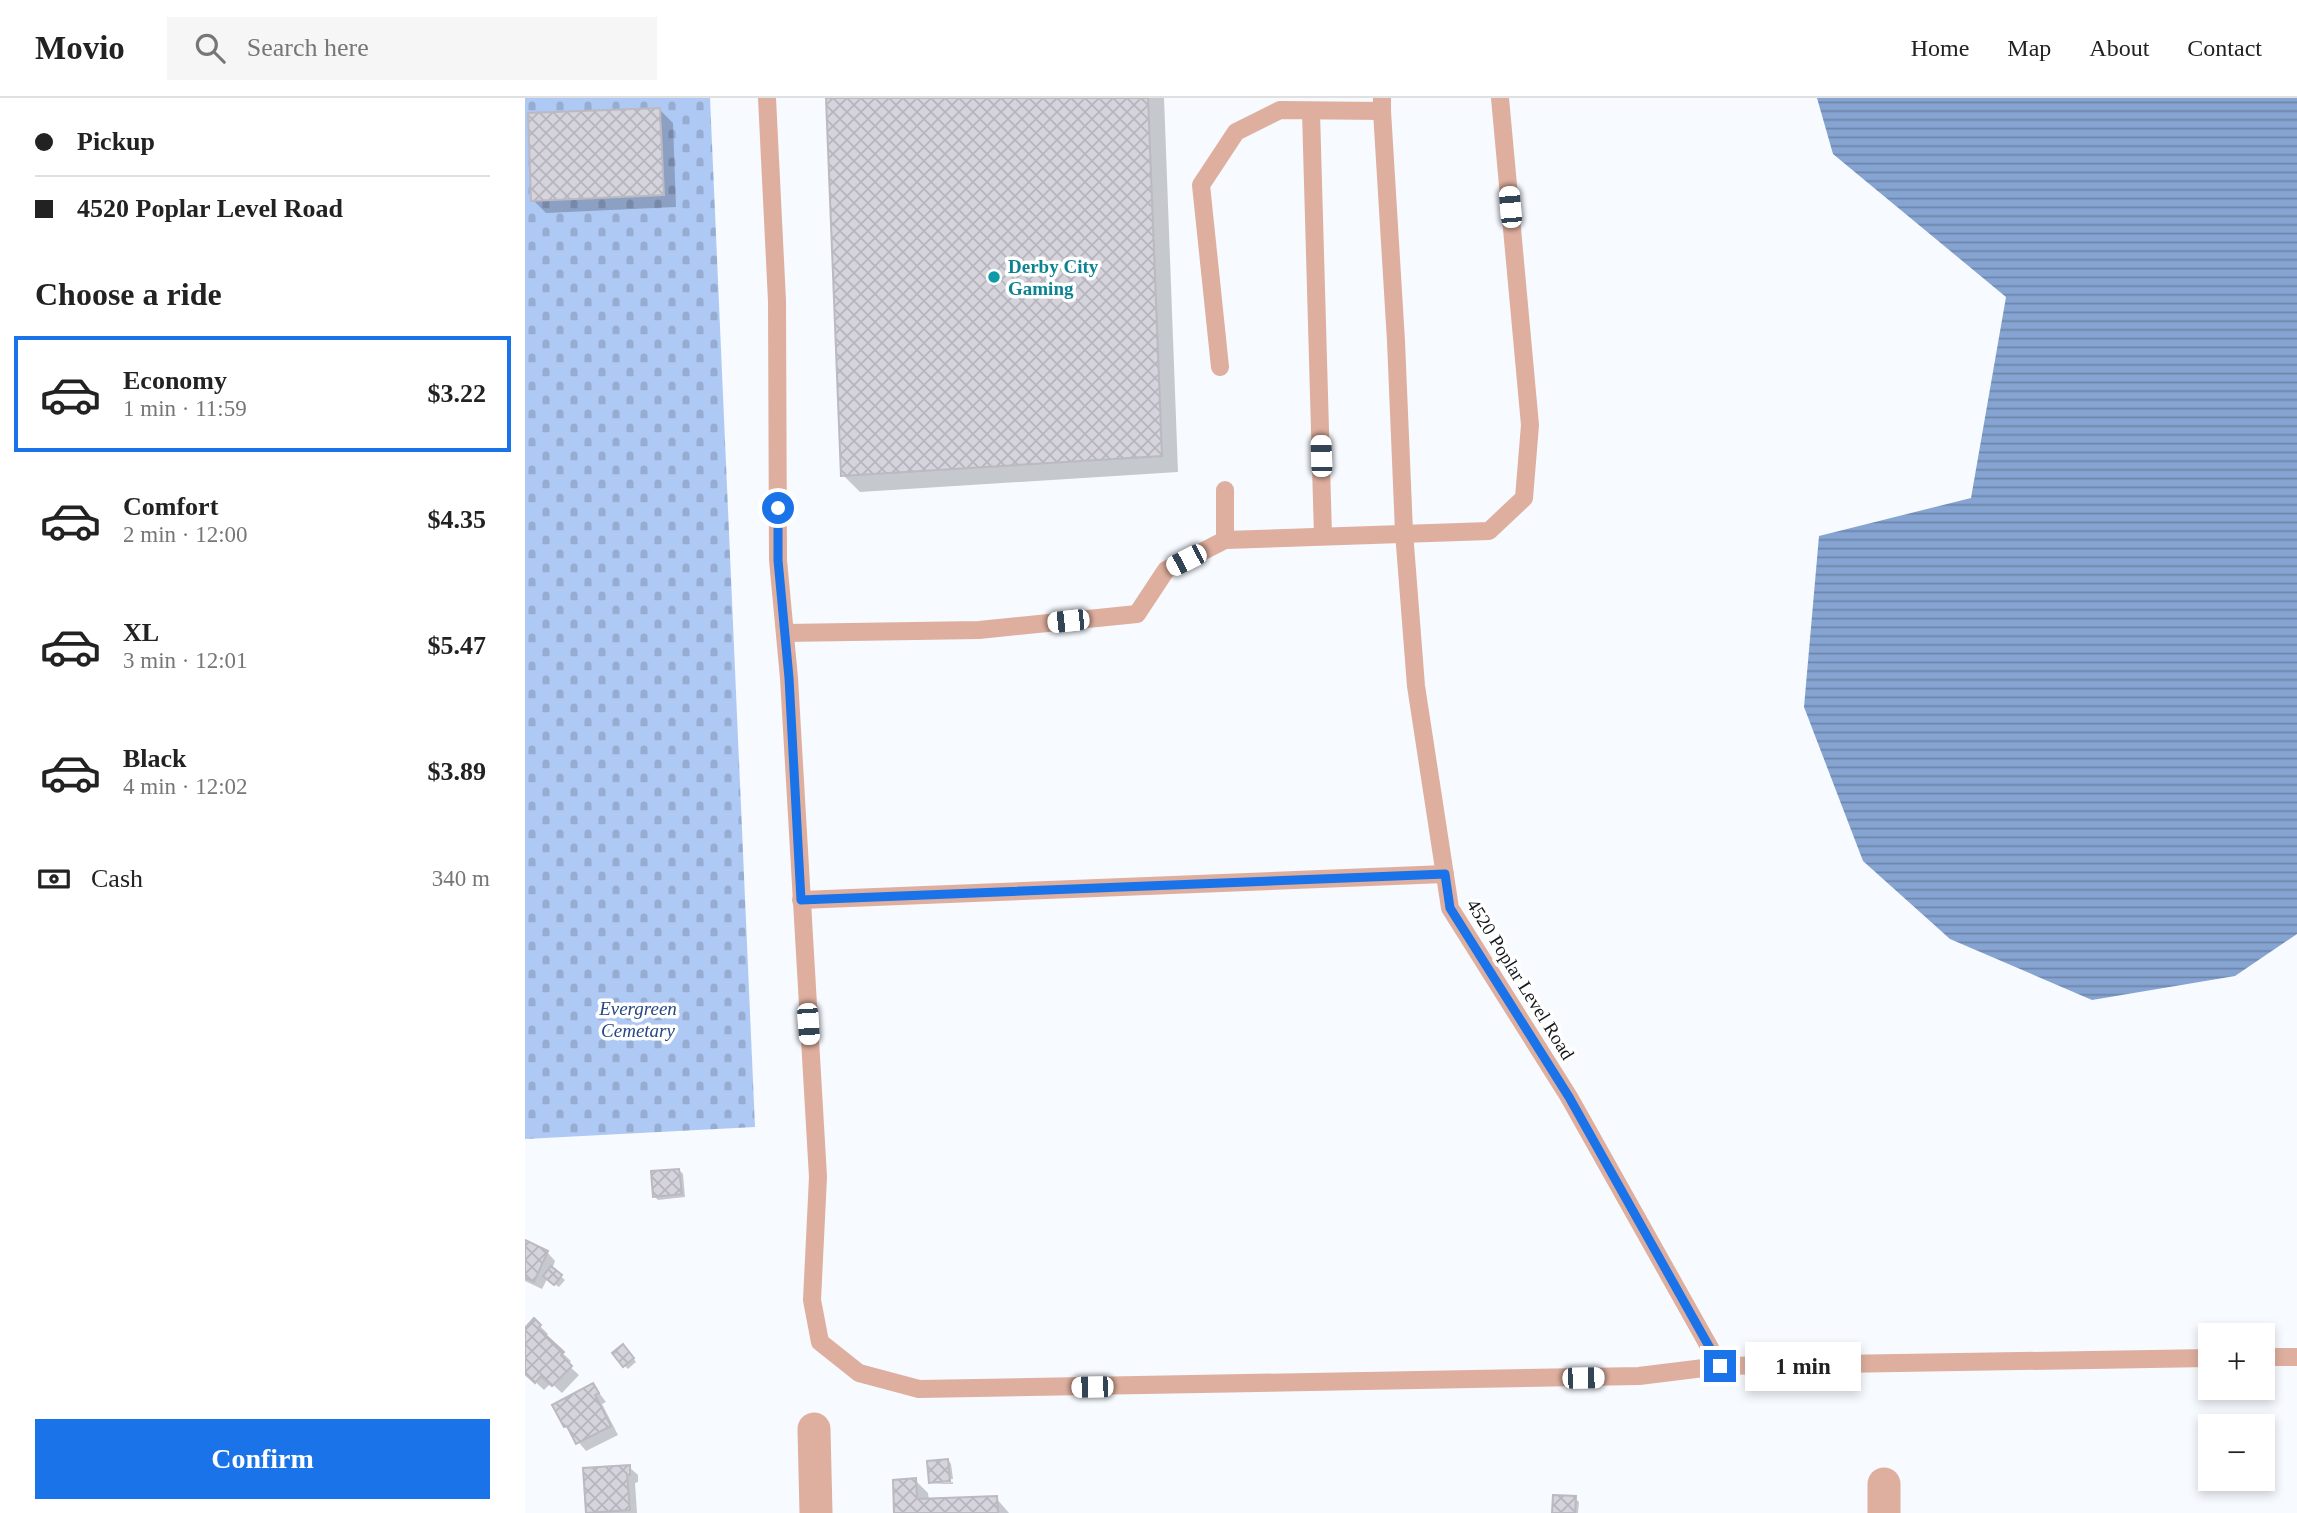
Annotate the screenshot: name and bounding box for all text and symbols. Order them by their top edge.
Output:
search box [167,17,657,80]
icon: search [191,29,229,67]
text: Movio [35,30,125,66]
text: Search here [247,33,369,62]
text: Home [1911,35,1969,61]
text: Map [2007,35,2051,61]
text: About [2089,35,2149,61]
text: Contact [2187,35,2262,61]
text: Pickup [77,127,155,156]
car [1498,185,1523,229]
text: 4520 Poplar Level Road [77,194,343,223]
place label: Derby City Gaming [1008,256,1099,299]
marker: Derby City Gaming [986,269,1002,285]
text: Choose a ride [35,276,222,312]
icon: car [39,363,102,426]
text: Economy [123,366,227,395]
text: $3.22 [428,379,486,408]
text: 1 min · 11:59 [123,396,247,421]
car [1310,435,1333,477]
icon: car [39,489,102,552]
text: Comfort [123,492,218,521]
route start [762,492,794,524]
text: $4.35 [428,505,486,534]
text: 2 min · 12:00 [123,522,248,547]
car [1163,541,1210,579]
car [1047,608,1090,634]
icon: car [39,615,102,678]
text: XL [123,618,159,647]
text: $5.47 [428,631,486,660]
text: 3 min · 12:01 [123,648,248,673]
icon: car [39,741,102,804]
text: Black [123,744,187,773]
text: $3.89 [428,757,486,786]
text: 4 min · 12:02 [123,774,248,799]
icon: cash [35,860,73,898]
text: Cash [91,864,143,893]
text: 340 m [432,866,490,891]
street label: 4520 Poplar Level Road [1463,895,1579,1064]
park label: Evergreen Cemetary [598,998,677,1041]
car [797,1002,820,1046]
map controls [2198,1323,2275,1491]
button: + [2198,1323,2275,1400]
callout: 1 min [1745,1342,1860,1390]
route end [1704,1350,1736,1382]
text: 1 min [1775,1354,1831,1379]
car [1562,1367,1605,1389]
car [1071,1376,1114,1398]
button: − [2198,1414,2275,1491]
button: Confirm [35,1419,490,1499]

